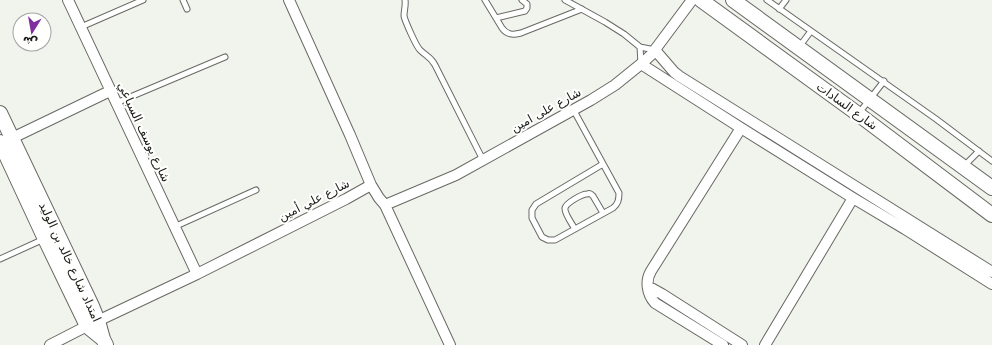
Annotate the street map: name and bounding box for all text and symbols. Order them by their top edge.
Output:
north arrow [12,12,52,52]
text: ش [21,33,39,49]
street label: شارع السادات [813,79,880,134]
street label: شارع يوسف السباعي [114,80,173,185]
street label: شارع على امين [509,85,584,136]
street label: شارع علي أمين [276,175,352,225]
street label: امتداد شارع خالد بن الوليد [35,200,104,325]

